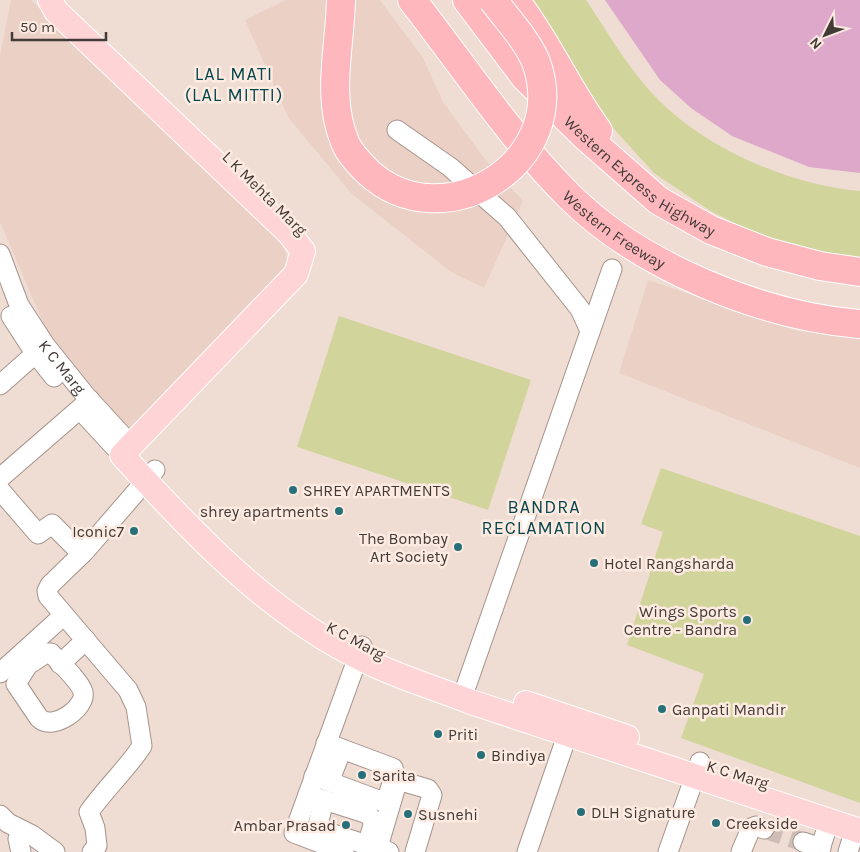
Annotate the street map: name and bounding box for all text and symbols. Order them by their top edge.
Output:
scale bar [12,10,106,42]
north arrow [800,10,850,60]
text: 50 m [20,18,55,36]
text: N [806,34,825,53]
district label: LAL MATI (LAL MITTI) [185,63,283,106]
street label: Western Express Highway [560,112,719,241]
street label: L K Mehta Marg [218,147,311,240]
street label: Western Freeway [559,186,669,273]
street label: K C Marg [35,336,90,398]
place label: SHREY APARTMENTS [303,481,450,500]
marker: SHREY APARTMENTS [287,484,299,496]
district label: BANDRA RECLAMATION [482,496,606,539]
place label: shrey apartments [200,502,329,521]
marker: shrey apartments [333,505,345,517]
place label: Iconic7 [72,522,124,541]
marker: Iconic7 [128,525,140,537]
place label: The Bombay Art Society [359,529,449,566]
marker: The Bombay Art Society [452,541,464,553]
place label: Hotel Rangsharda [604,554,734,573]
marker: Hotel Rangsharda [588,557,600,569]
place label: Wings Sports Centre - Bandra [624,602,737,639]
marker: Wings Sports Centre - Bandra [741,614,753,626]
street label: K C Marg [323,617,389,664]
place label: Ganpati Mandir [672,700,786,719]
marker: Ganpati Mandir [656,703,668,715]
place label: Priti [448,725,478,744]
marker: Priti [432,728,444,740]
place label: Bindiya [491,746,546,765]
marker: Bindiya [475,749,487,761]
street label: K C Marg [704,756,771,793]
place label: Sarita [372,766,416,785]
marker: Sarita [356,769,368,781]
place label: DLH Signature [591,803,695,822]
place label: Susnehi [418,805,478,824]
marker: DLH Signature [575,806,587,818]
marker: Susnehi [402,808,414,820]
place label: Creekside [726,814,798,833]
place label: Ambar Prasad [234,816,336,835]
marker: Creekside [710,817,722,829]
marker: Ambar Prasad [340,819,352,831]

